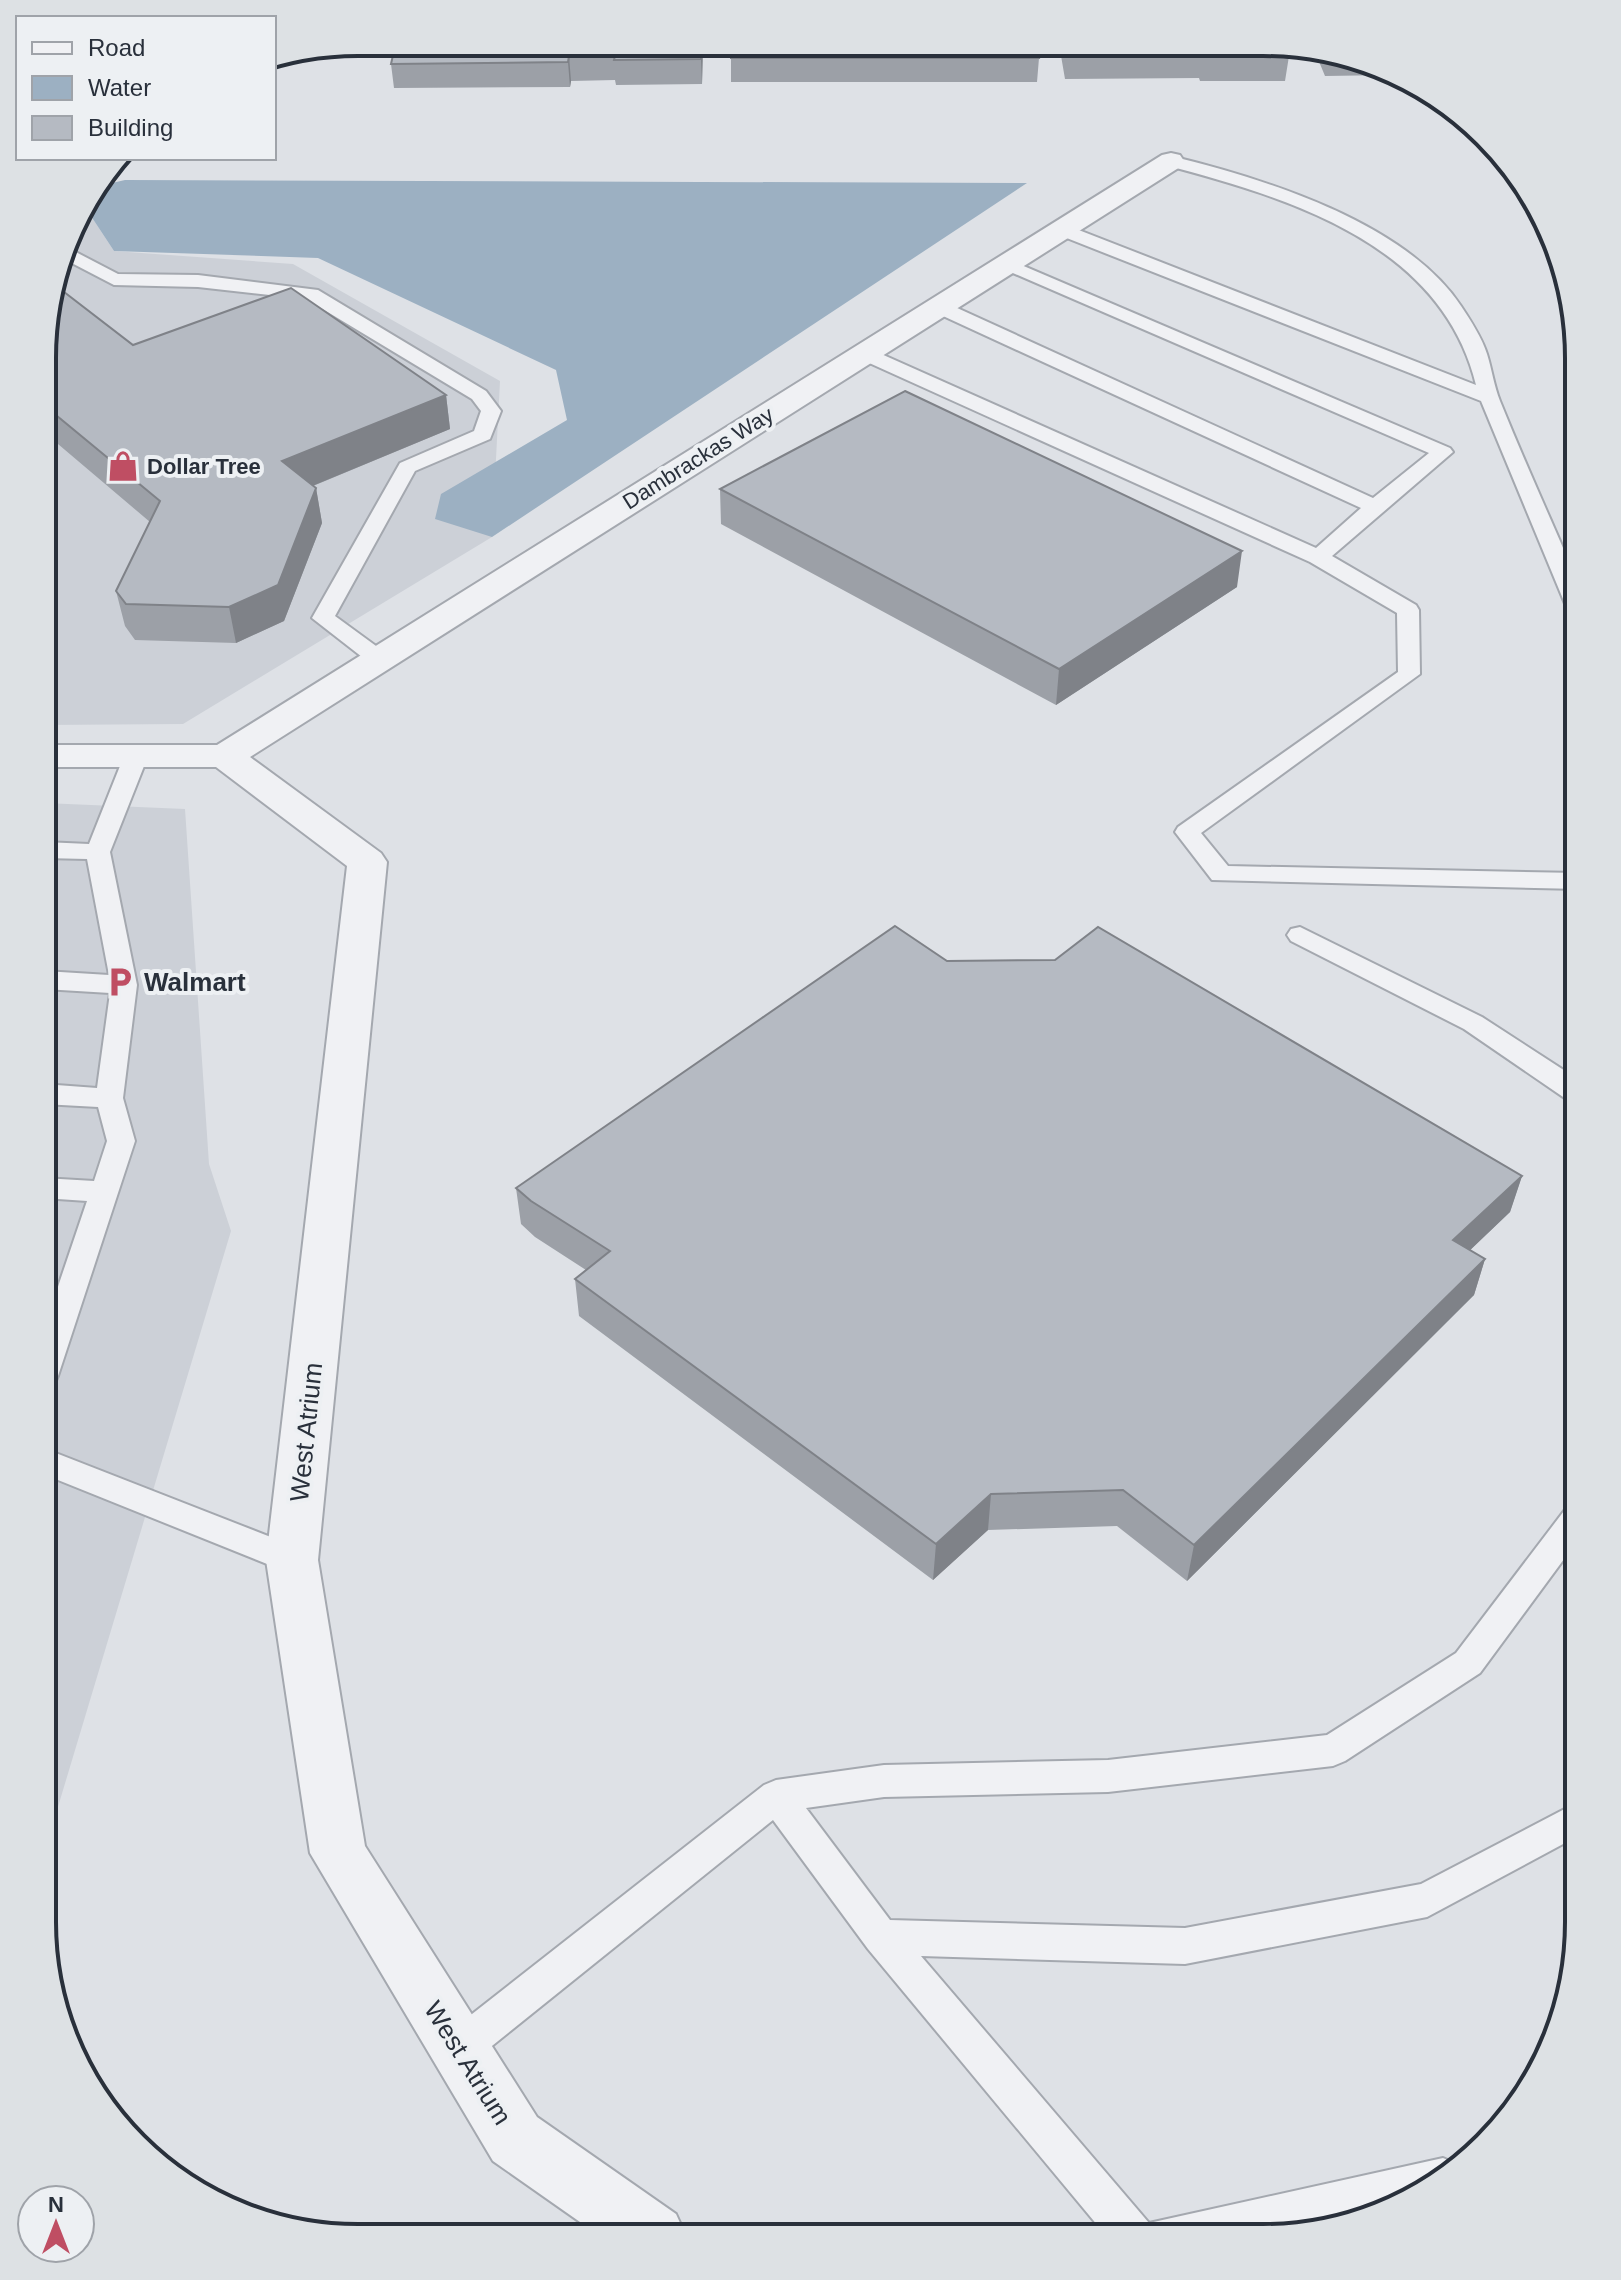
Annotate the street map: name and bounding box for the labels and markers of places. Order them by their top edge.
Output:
shop icon: Dollar Tree [106,449,140,483]
place label: Dollar Tree [147,454,261,479]
parking icon: Walmart [103,965,137,999]
place label: Walmart [144,967,246,997]

